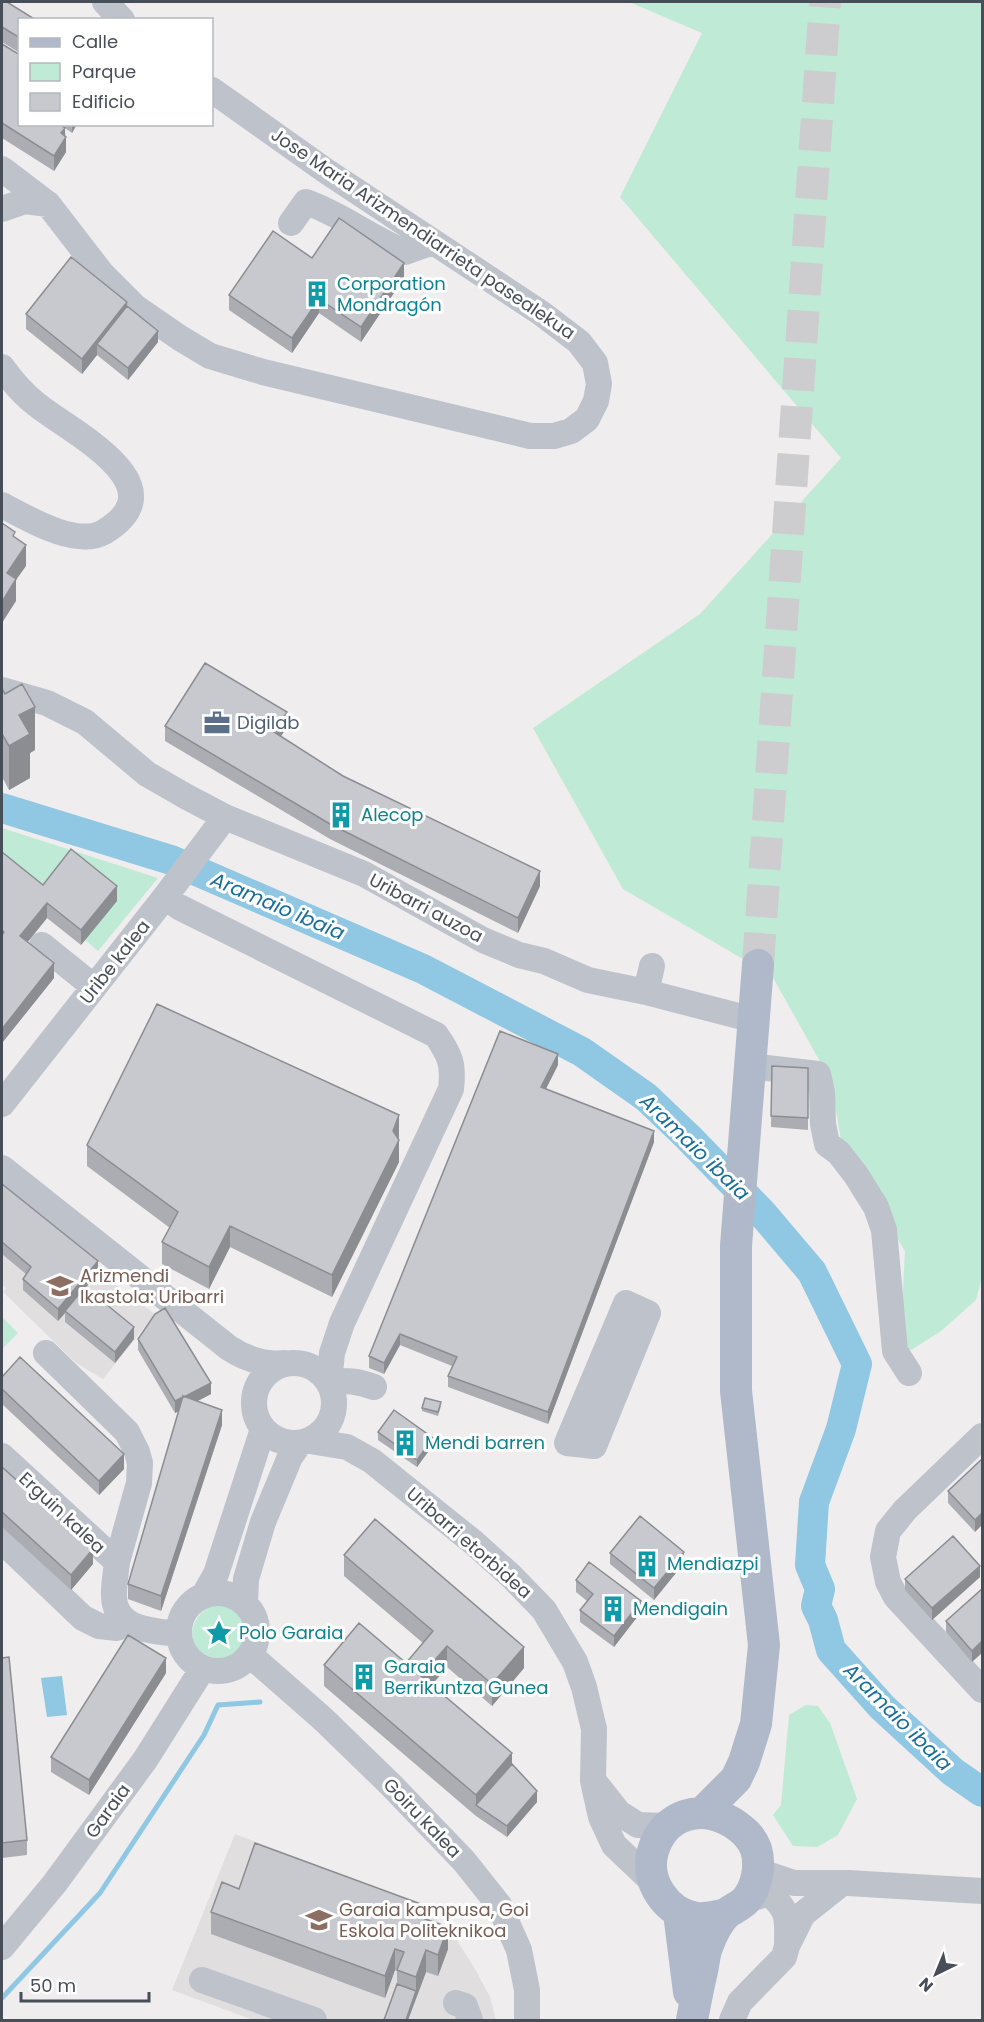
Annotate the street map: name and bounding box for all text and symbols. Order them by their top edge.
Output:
legend [18,18,213,126]
text: Calle [72,29,118,54]
text: Parque [72,59,136,84]
text: Edificio [72,89,135,114]
street label: Jose Maria Arizmendiarrieta pasealekua [266,122,580,345]
place label: Corporation Mondragón [337,271,446,317]
building icon: Corporation Mondragón [302,279,332,309]
office icon: Digilab [202,708,232,738]
place label: Digilab [237,710,300,735]
building icon: Alecop [326,800,356,830]
place label: Alecop [361,802,423,827]
water label: Aramaio ibaia [206,865,349,947]
street label: Uribarri auzoa [365,867,488,948]
street label: Uribe kalea [74,914,155,1009]
water label: Aramaio ibaia [633,1087,756,1207]
place label: Arizmendi Ikastola: Uribarri [80,1263,224,1309]
school or university icon: Arizmendi Ikastola: Uribarri [45,1271,75,1301]
building icon: Mendi barren [390,1428,420,1458]
place label: Mendi barren [425,1430,545,1455]
street label: Erguin kalea [14,1466,111,1559]
street label: Uribarri etorbidea [401,1481,537,1604]
building icon: Mendiazpi [632,1549,662,1579]
place label: Mendiazpi [667,1551,759,1576]
building icon: Mendigain [598,1594,628,1624]
place label: Mendigain [633,1596,728,1621]
place icon: Polo Garaia [204,1618,234,1648]
place label: Polo Garaia [239,1620,343,1645]
place label: Garaia Berrikuntza Gunea [384,1654,548,1700]
water label: Aramaio ibaia [837,1656,958,1777]
building icon: Garaia Berrikuntza Gunea [349,1662,379,1692]
street label: Goiru kalea [378,1772,467,1863]
street label: Garaia [79,1778,136,1843]
place label: Garaia kampusa, Goi Eskola Politeknikoa [339,1897,529,1943]
school or university icon: Garaia kampusa, Goi Eskola Politeknikoa [304,1905,334,1935]
north arrow [906,1944,966,2004]
scale bar [21,1965,148,2003]
text: N [914,1972,938,1997]
text: 50 m [30,1973,76,1998]

